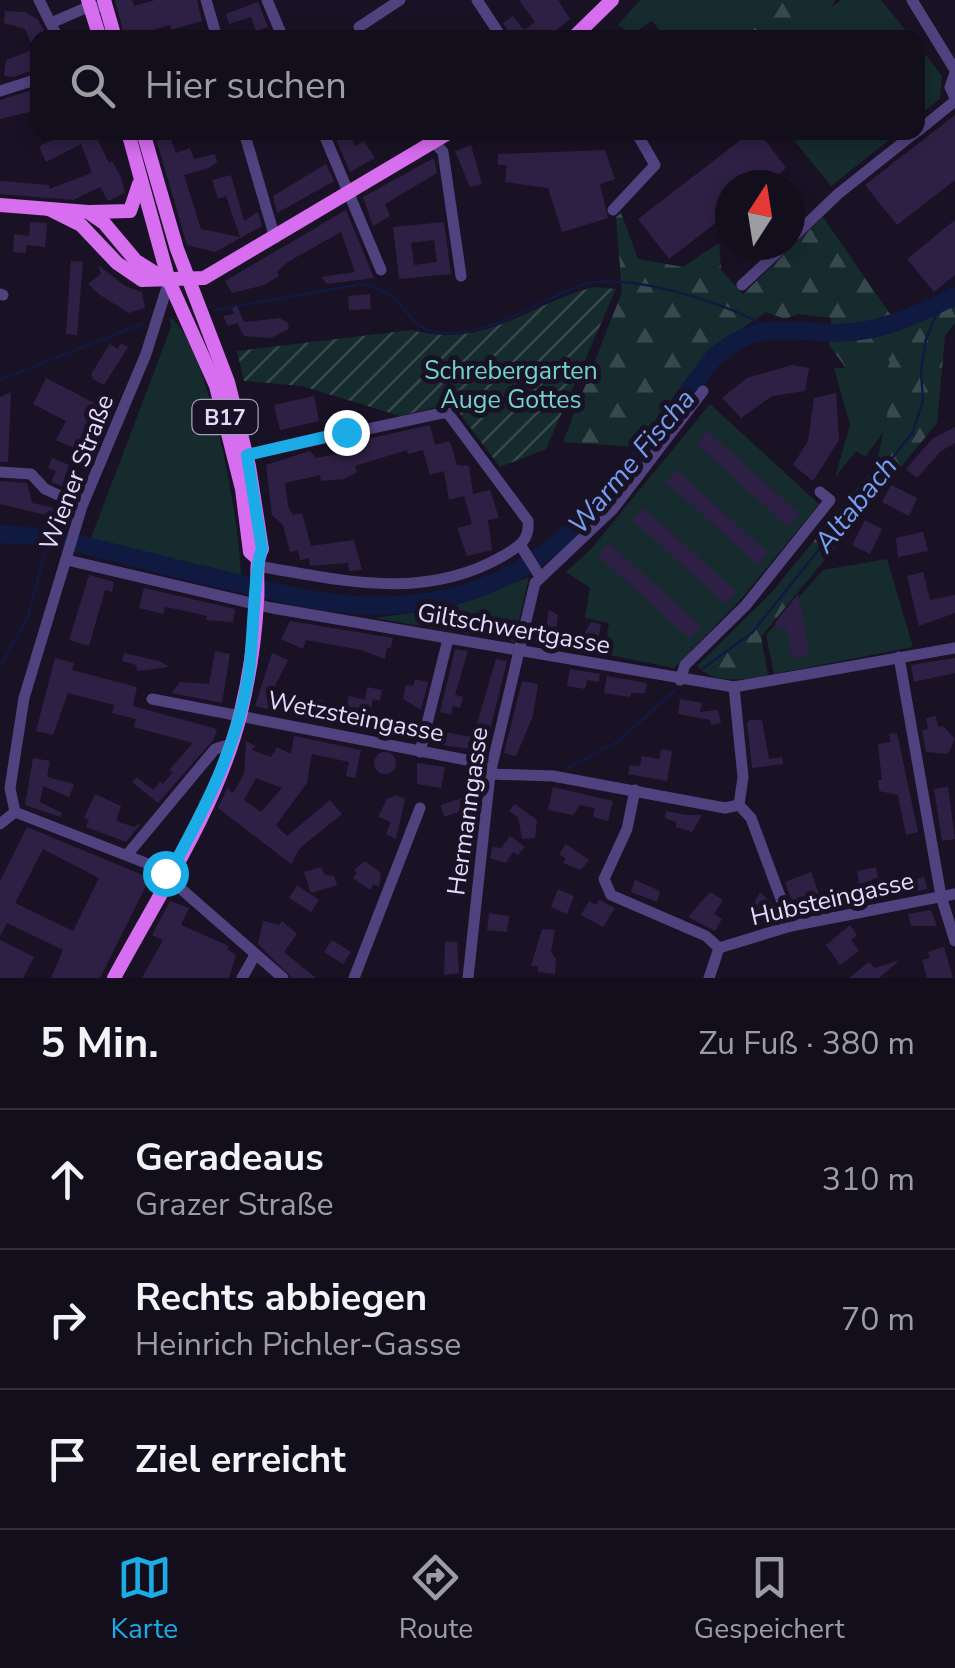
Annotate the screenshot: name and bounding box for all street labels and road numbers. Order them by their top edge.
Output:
street label: Wiener Straße [32,390,122,555]
road number: B17 [192,400,258,434]
street label: Giltschwertgasse [415,595,613,663]
street label: Wetzsteingasse [265,683,447,751]
street label: Hermanngasse [439,725,497,897]
street label: Hubsteingasse [747,864,917,934]

